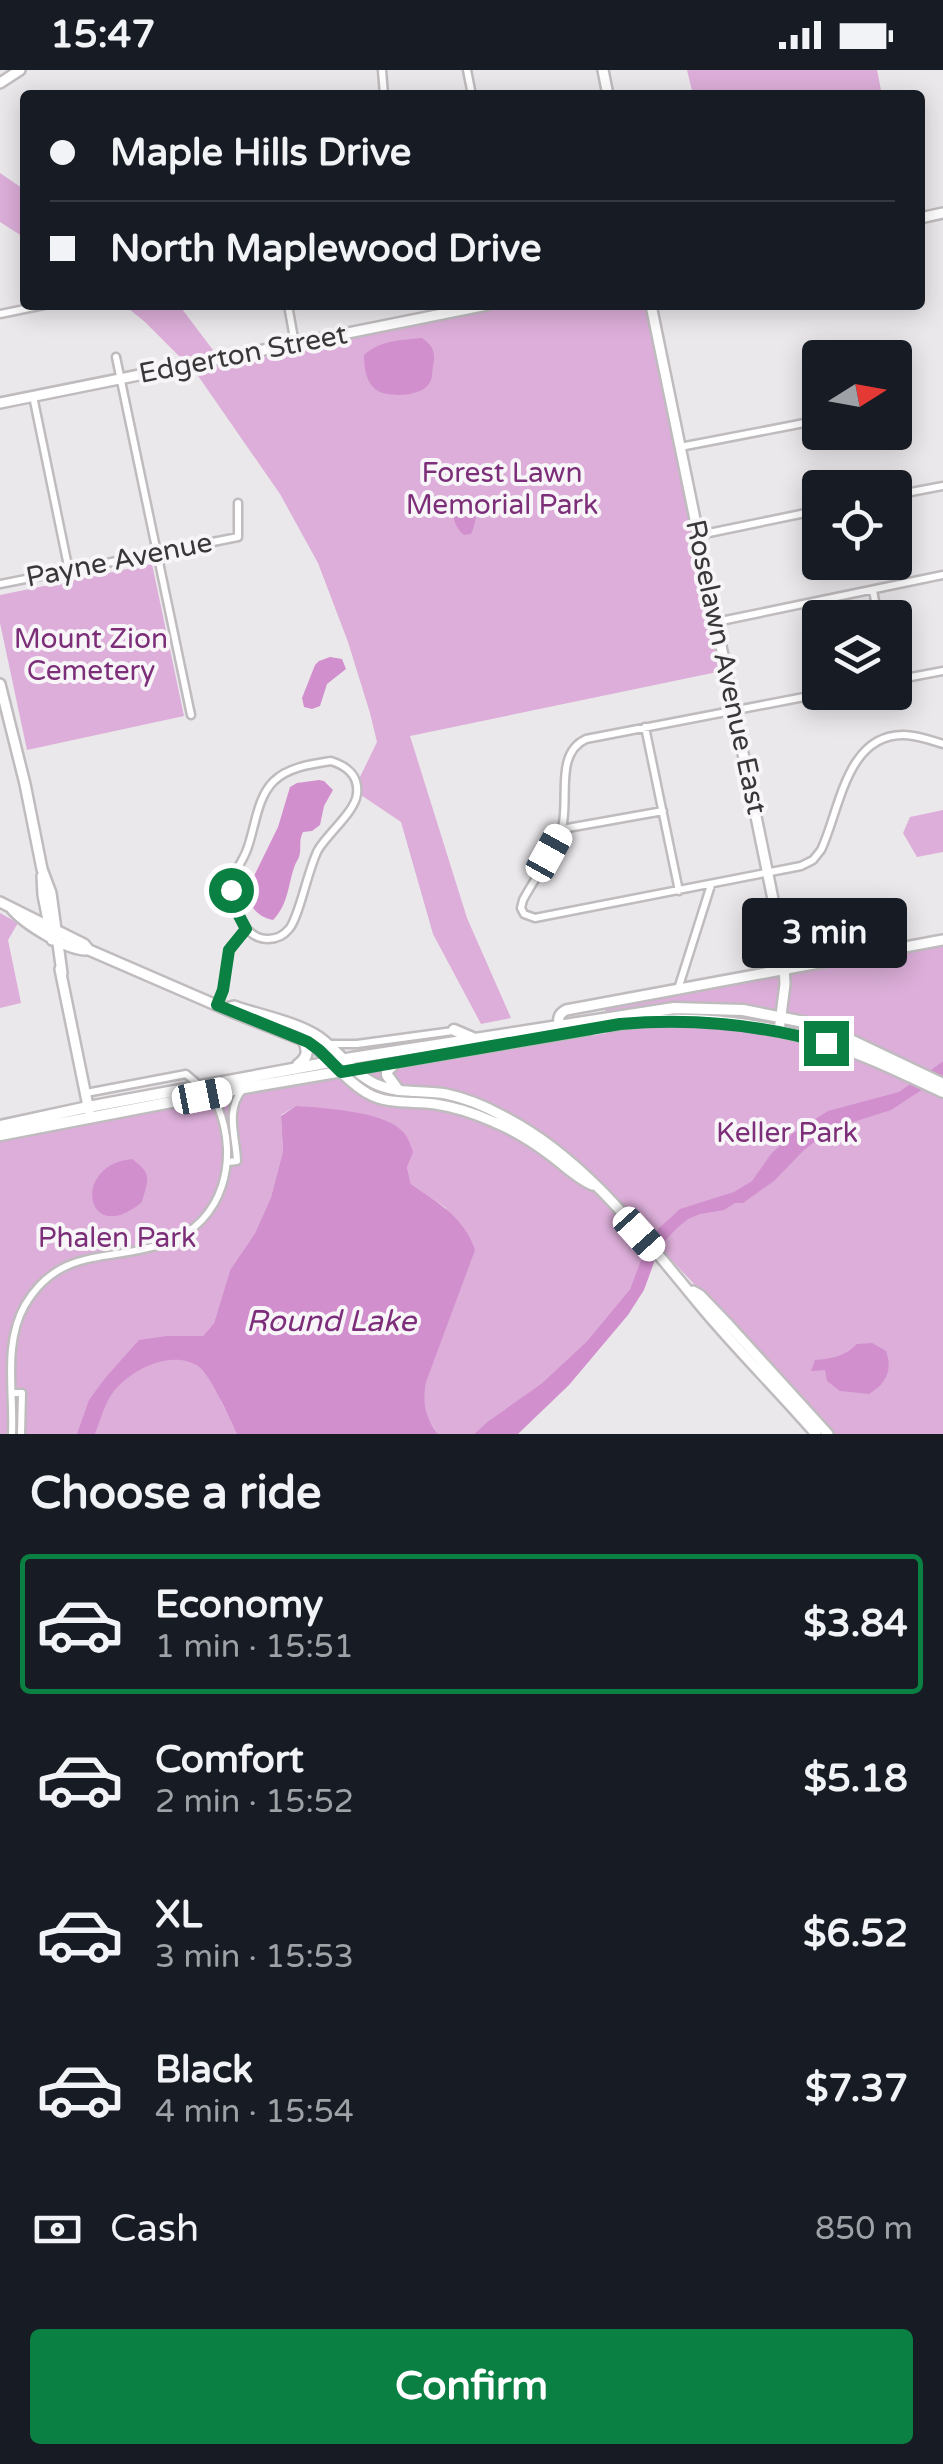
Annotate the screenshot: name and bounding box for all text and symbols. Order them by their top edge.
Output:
text: 15:47 [50,12,155,58]
text: Maple Hills Drive [110,130,411,176]
text: North Maplewood Drive [110,226,542,272]
street label: Edgerton Street [136,317,350,391]
north arrow [802,340,912,450]
map controls [802,340,912,710]
park label: Forest Lawn Memorial Park [406,456,598,522]
button: locate [802,470,912,580]
street label: Roselawn Avenue East [678,517,774,818]
street label: Payne Avenue [23,525,215,595]
button: layers [802,600,912,710]
park label: Mount Zion Cemetery [14,622,168,688]
car [521,819,577,887]
route start [209,868,254,913]
callout: 3 min [744,898,908,968]
text: 3 min [782,914,867,952]
route end [804,1021,849,1066]
car [170,1076,234,1116]
park label: Keller Park [716,1116,858,1150]
car [608,1202,670,1266]
park label: Phalen Park [38,1221,196,1255]
water label: Round Lake [246,1303,418,1340]
text: Choose a ride [30,1467,321,1521]
icon: car [35,1579,125,1669]
text: Economy [155,1582,323,1628]
text: $3.84 [803,1601,908,1647]
text: 1 min · 15:51 [155,1628,354,1666]
icon: car [35,1734,125,1824]
text: Comfort [155,1737,304,1783]
text: $5.18 [803,1756,908,1802]
text: 2 min · 15:52 [155,1783,354,1821]
icon: car [35,1889,125,1979]
text: XL [155,1892,202,1938]
text: $6.52 [803,1911,908,1957]
text: 3 min · 15:53 [155,1938,354,1976]
icon: car [35,2044,125,2134]
text: Black [155,2047,253,2093]
text: $7.37 [805,2066,908,2112]
text: 4 min · 15:54 [155,2093,354,2131]
icon: cash [30,2202,85,2257]
text: Cash [110,2206,199,2252]
text: 850 m [815,2210,913,2248]
button: Confirm [30,2329,913,2444]

